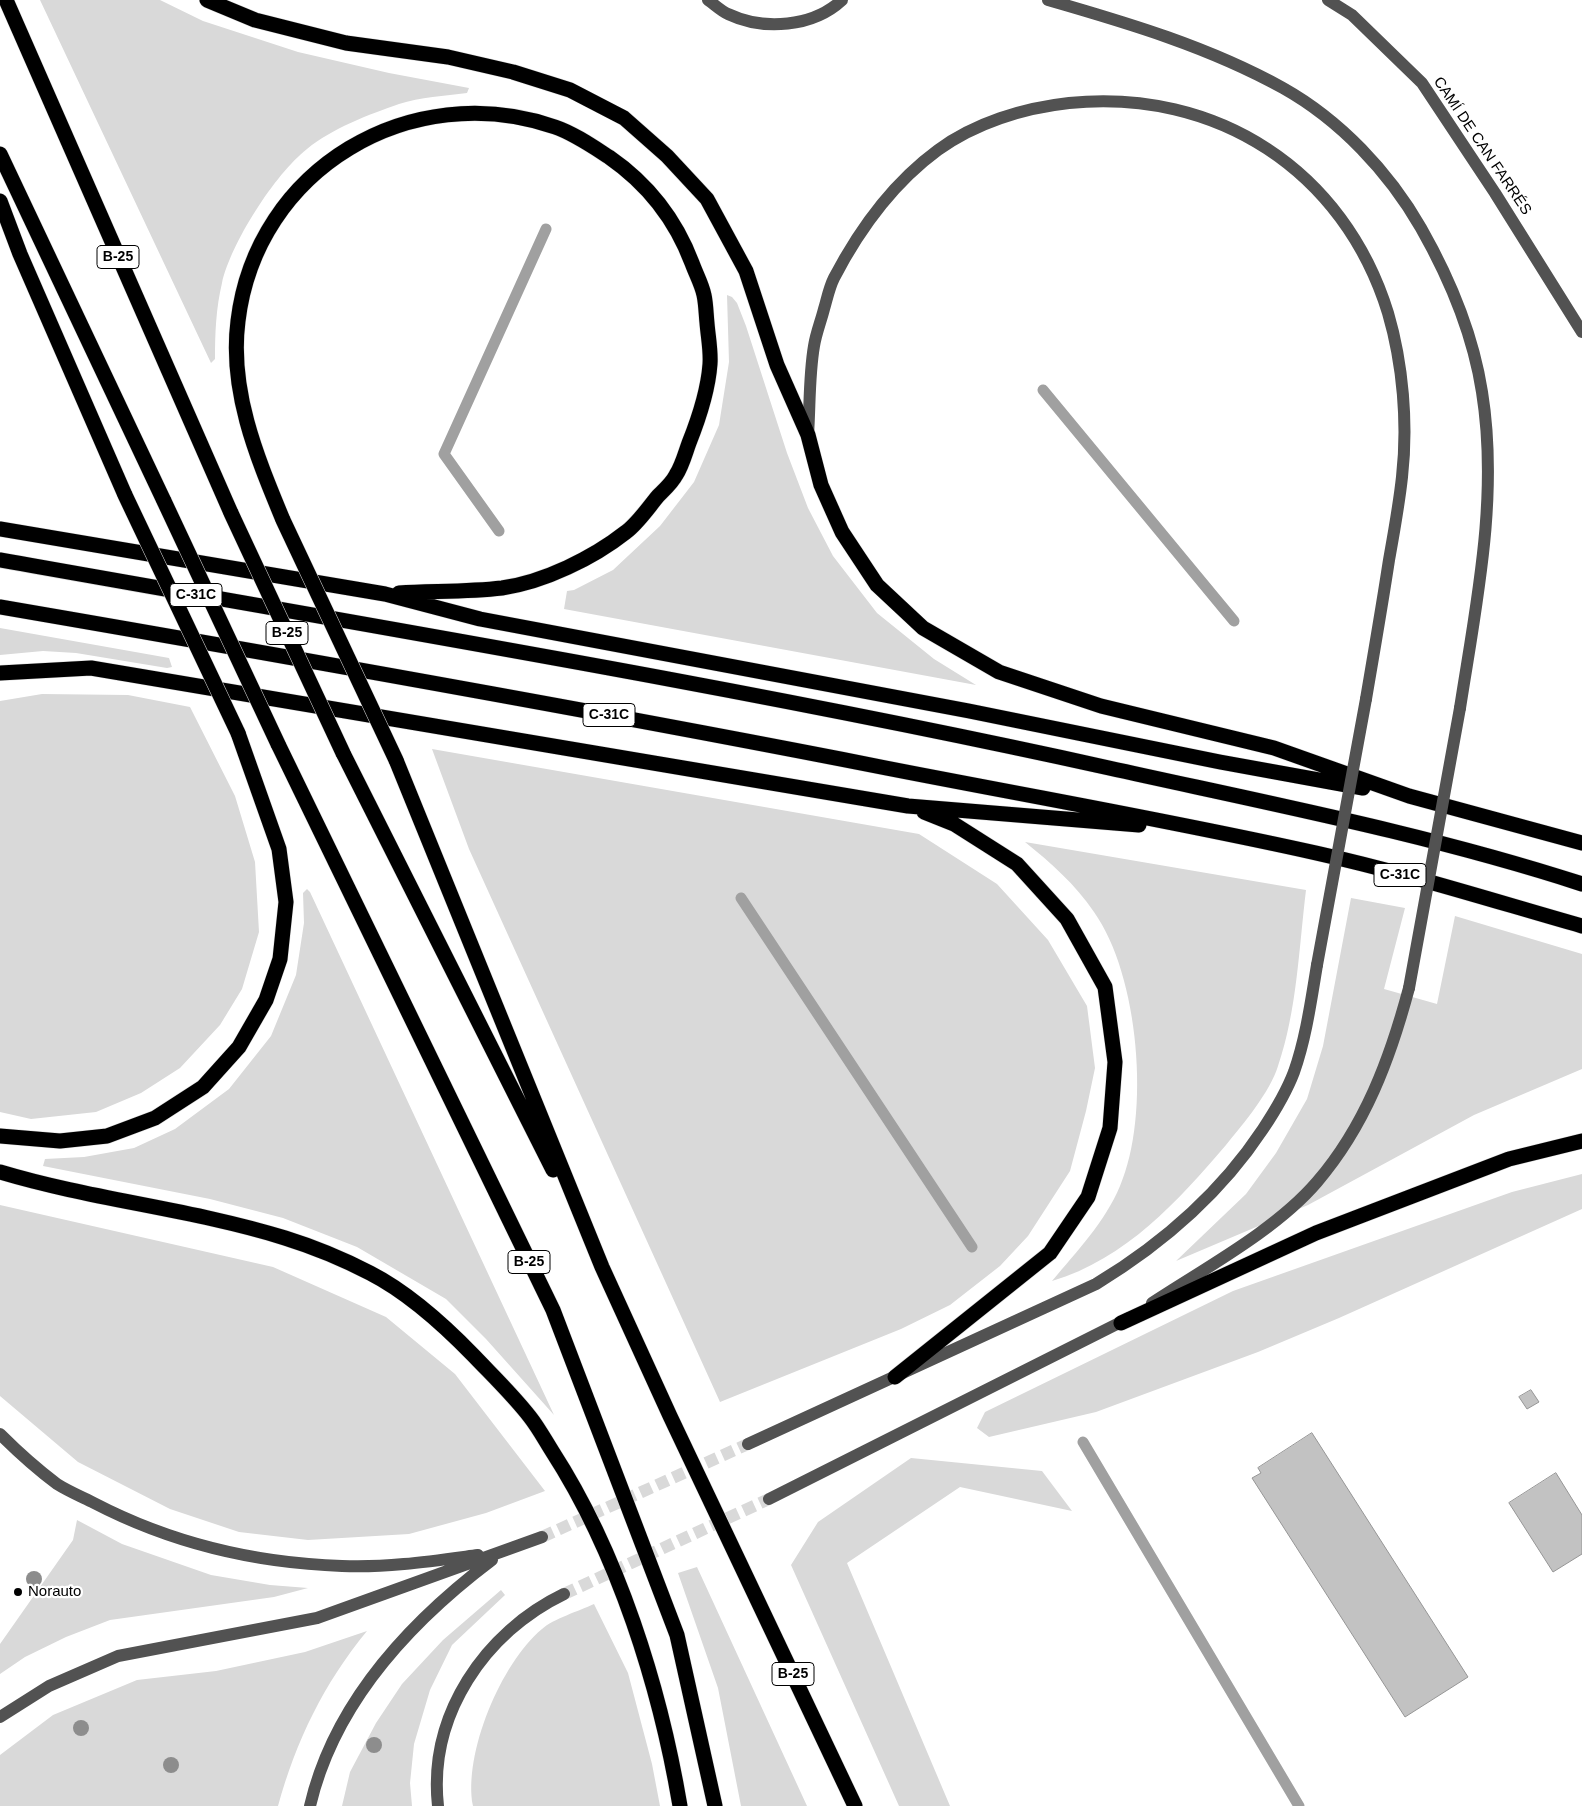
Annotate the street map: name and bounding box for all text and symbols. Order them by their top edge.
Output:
street label: CAMÍ DE CAN FARRÉS [1429,74,1535,218]
road number: B-25 [97,246,139,268]
road number: C-31C [170,584,222,606]
road number: B-25 [266,622,308,644]
road number: C-31C [583,704,635,726]
road number: C-31C [1374,864,1426,886]
road number: B-25 [508,1250,550,1274]
place label: Norauto [28,1583,81,1601]
marker: Norauto [12,1586,24,1598]
road number: B-25 [772,1662,814,1686]

